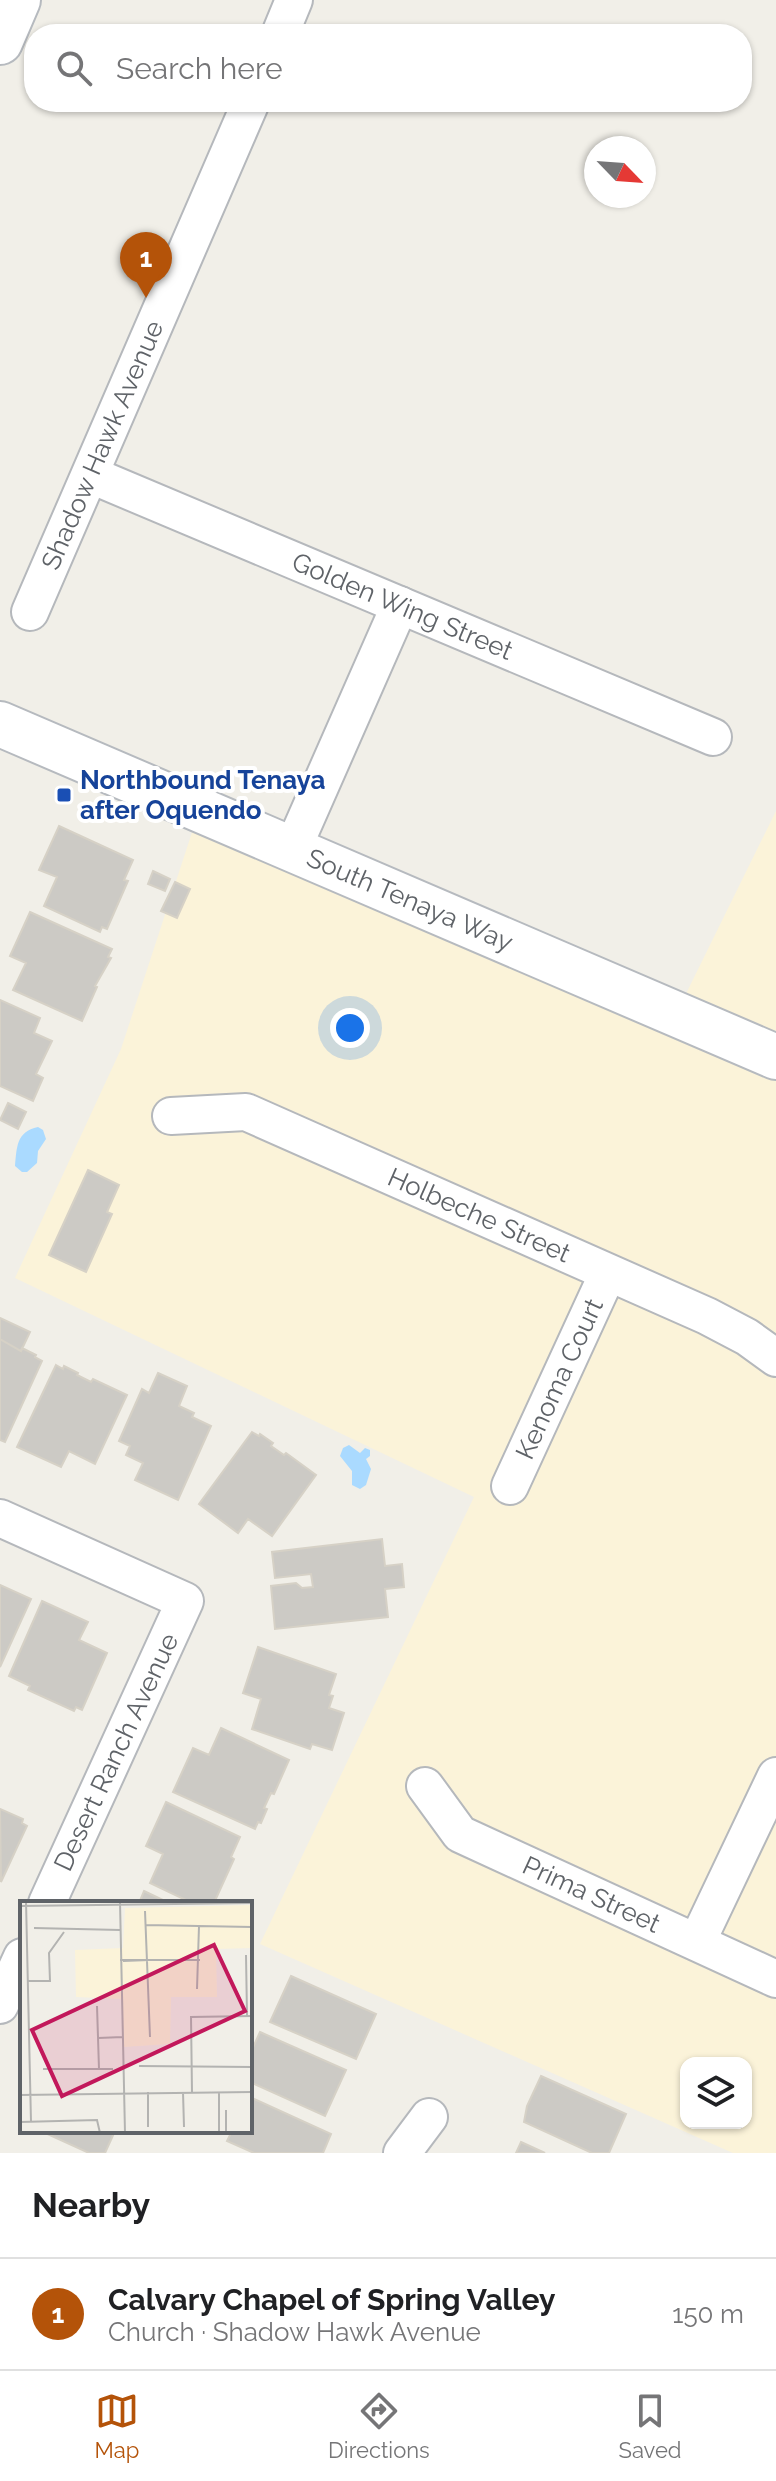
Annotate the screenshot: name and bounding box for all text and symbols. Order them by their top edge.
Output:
search box [24,24,752,112]
icon: search [52,46,96,90]
text: Search here [116,51,283,86]
north arrow [584,136,656,208]
pin: 1 [120,232,172,298]
street label: Shadow Hawk Avenue [35,316,169,574]
street label: Golden Wing Street [288,546,518,666]
place label: Northbound Tenaya after Oquendo [80,765,326,825]
marker: Northbound Tenaya after Oquendo [55,786,73,804]
street label: South Tenaya Way [302,843,517,957]
your location [330,1008,370,1048]
street label: Holbeche Street [383,1162,575,1269]
street label: Kenoma Court [509,1294,609,1464]
street label: Desert Ranch Avenue [48,1628,184,1876]
street label: Prima Street [518,1850,665,1939]
inset map [20,1901,252,2133]
map controls [680,2057,752,2129]
button: layers [680,2057,752,2129]
text: Nearby [32,2185,150,2225]
text: Calvary Chapel of Spring Valley [108,2282,556,2317]
text: 1 [52,2299,64,2329]
text: 150 m [672,2299,744,2329]
text: Church · Shadow Hawk Avenue [108,2317,481,2347]
tab: Map [94,2389,139,2463]
tab: Directions [328,2389,430,2463]
tab: Saved [619,2389,682,2463]

